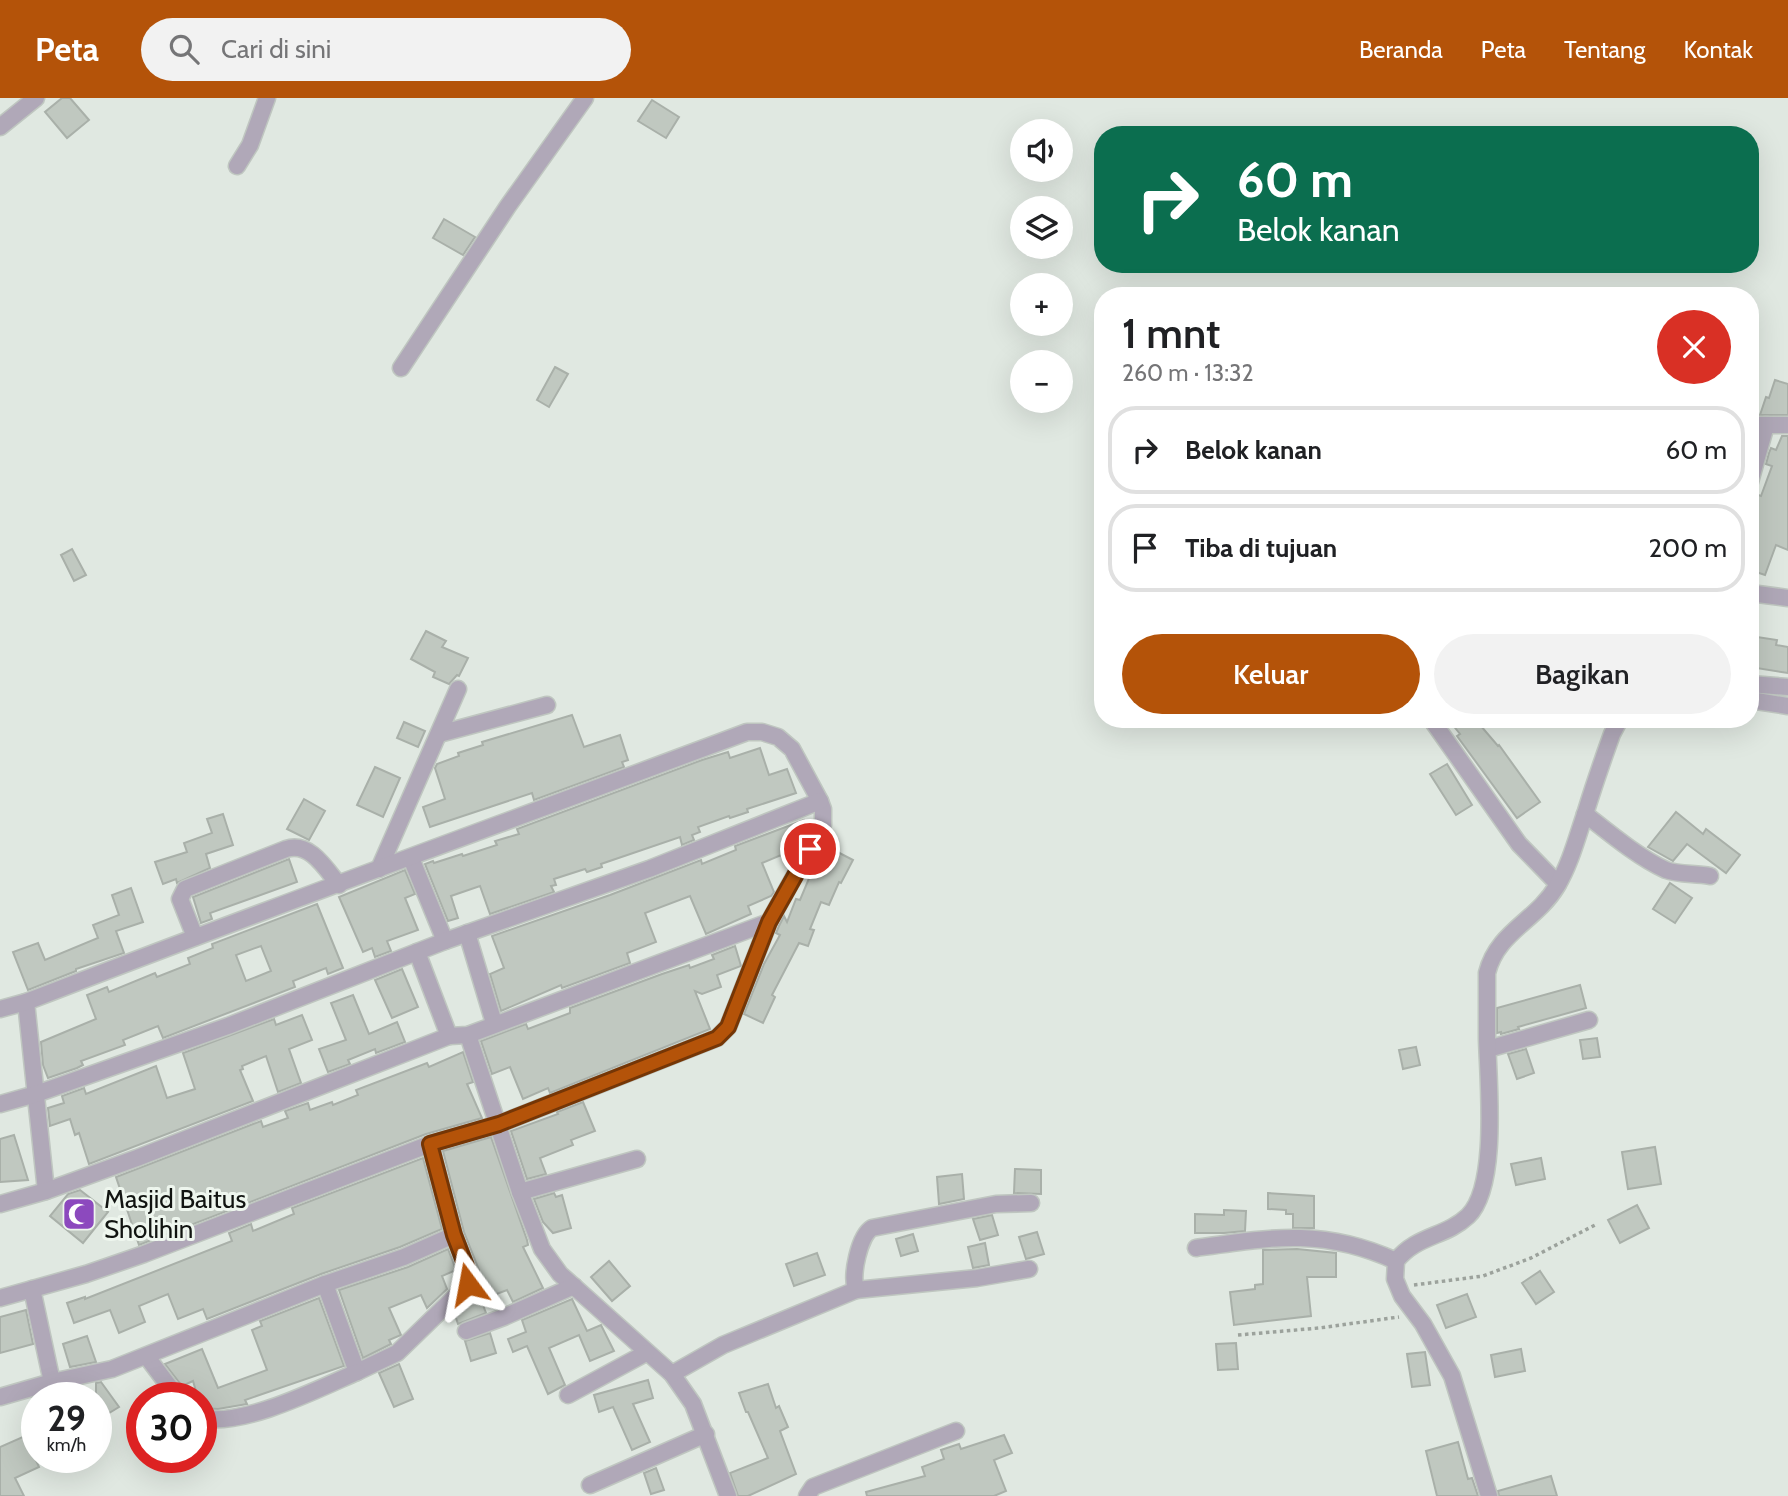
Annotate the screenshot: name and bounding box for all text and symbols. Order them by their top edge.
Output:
search box [141,18,631,81]
text: Peta [35,29,99,69]
icon: search [165,30,203,68]
text: Cari di sini [221,33,331,65]
text: Beranda [1359,35,1443,64]
text: Peta [1481,35,1526,64]
text: Tentang [1564,35,1645,64]
text: Kontak [1683,35,1753,64]
map controls [1010,119,1073,413]
button: sound [1010,119,1073,182]
text: 60 m [1237,150,1353,209]
icon: right [1122,154,1213,245]
button: layers [1010,196,1073,259]
text: Belok kanan [1237,210,1400,249]
button: + [1010,273,1073,336]
text: 1 mnt [1122,307,1220,359]
button: close [1657,310,1731,384]
button: − [1010,350,1073,413]
text: 260 m · 13:32 [1122,359,1254,387]
icon: right [1126,431,1164,469]
text: Belok kanan [1185,434,1322,466]
text: 60 m [1665,434,1727,466]
icon: arrive [1126,529,1164,567]
text: Tiba di tujuan [1185,532,1337,564]
text: 200 m [1648,532,1727,564]
button: Keluar [1122,634,1420,714]
button: Bagikan [1434,634,1731,714]
pin [780,819,840,879]
icon: arrive [791,830,829,868]
place label: Masjid Baitus Sholihin [104,1183,246,1245]
mosque icon: Masjid Baitus Sholihin [60,1195,98,1233]
position arrow [431,1247,505,1321]
speed limit sign: 30 [126,1382,217,1473]
text: 29 [47,1397,86,1440]
text: km/h [47,1434,86,1456]

